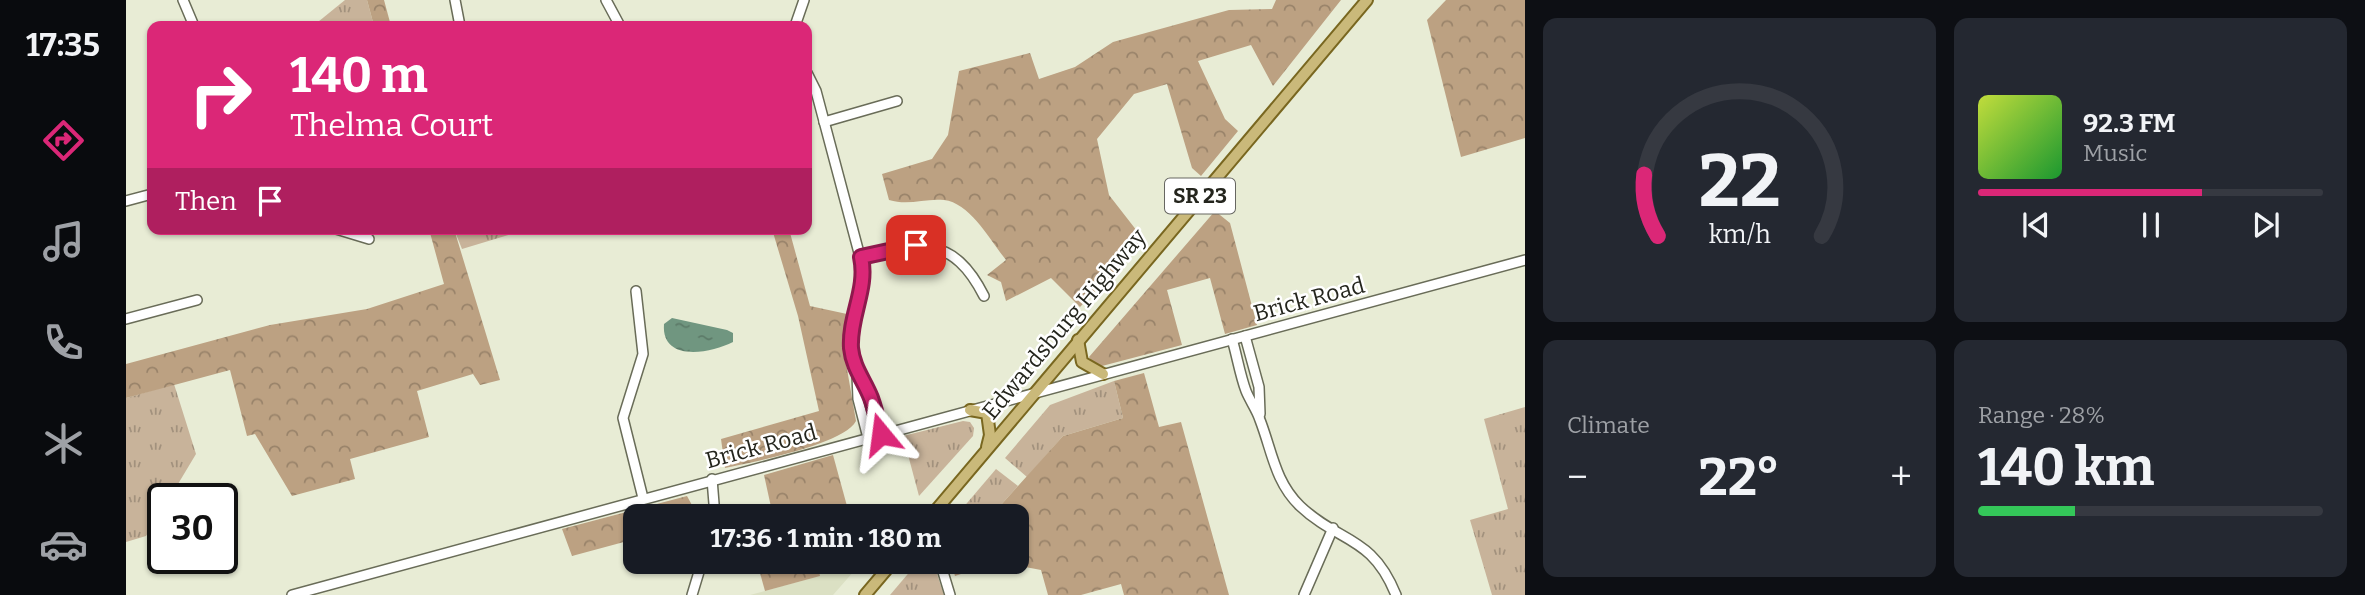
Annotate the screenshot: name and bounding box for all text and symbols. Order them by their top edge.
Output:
text: 17:35 [26,26,100,64]
text: 140 m [290,46,428,105]
icon: right [175,49,266,140]
text: Thelma Court [290,106,493,144]
text: 92.3 FM [2083,108,2176,139]
icon: directions [39,116,88,165]
text: 22 [1699,138,1780,225]
text: Music [2083,139,2147,167]
road number: SR 23 [1165,178,1235,214]
icon: arrive [251,182,289,220]
text: Then [175,186,237,217]
icon: previous [2017,206,2055,244]
icon: pause [2132,206,2170,244]
icon: next [2247,206,2285,244]
pin [886,215,946,275]
icon: music [39,217,88,266]
text: km/h [1709,220,1771,250]
street label: Edwardsburg Highway [976,222,1152,425]
icon: arrive [897,226,935,264]
street label: Brick Road [1250,271,1368,327]
icon: phone [39,318,88,367]
position arrow [844,397,918,471]
text: Range · 28% [1978,401,2105,429]
text: Climate [1567,411,1650,439]
street label: Brick Road [702,418,820,474]
icon: climate [39,419,88,468]
text: 140 km [1978,436,2154,499]
text: 22° [1698,446,1780,509]
text: − [1567,454,1588,500]
text: + [1890,454,1912,500]
speed limit sign: 30 [147,483,238,574]
icon: car [39,520,88,569]
text: 17:36 · 1 min · 180 m [711,523,941,554]

